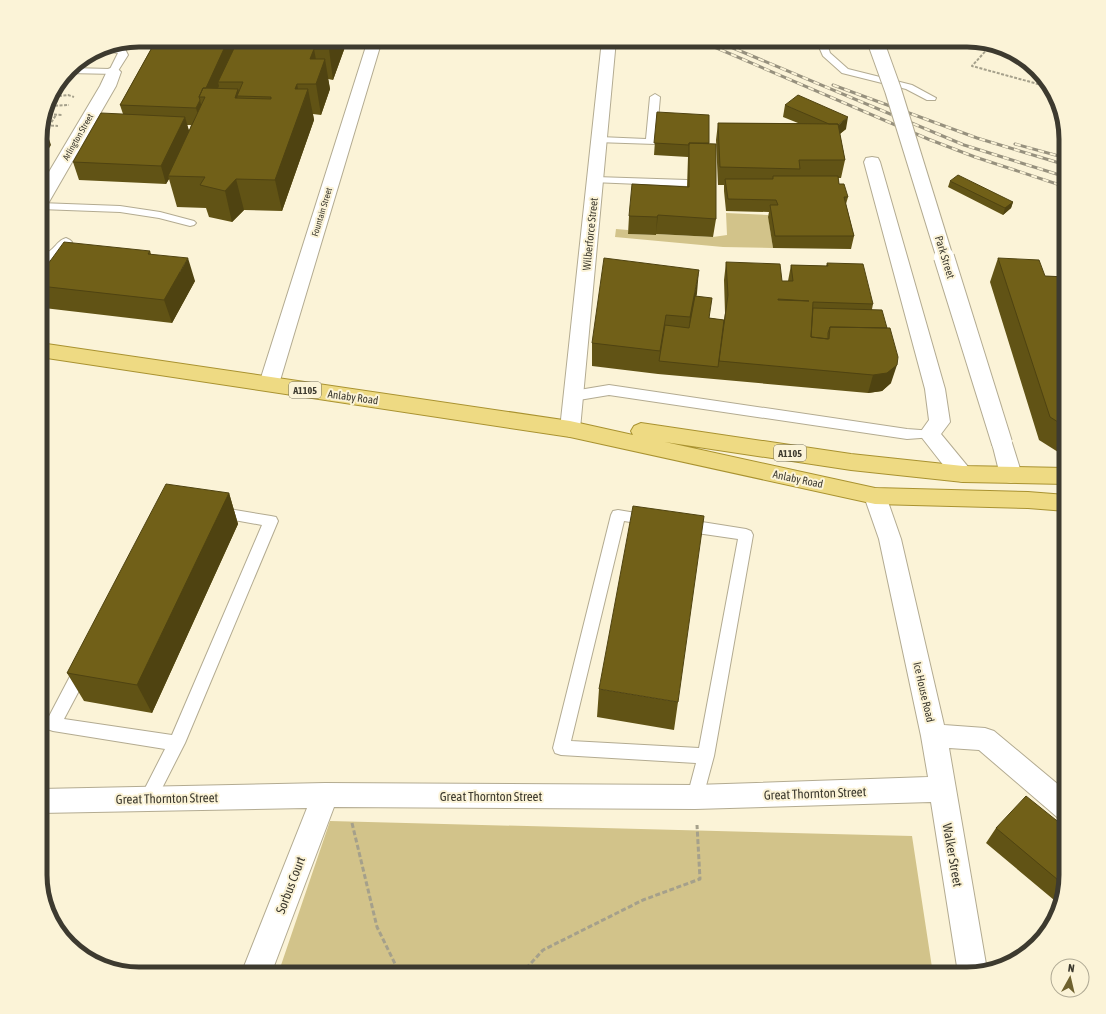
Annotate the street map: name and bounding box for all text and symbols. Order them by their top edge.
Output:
street label: Arlington Street [61,112,95,162]
street label: Fountain Street [310,186,334,238]
street label: Wilberforce Street [580,197,600,271]
street label: Park Street [933,234,957,280]
road number: A1105 [289,382,321,398]
street label: Anlaby Road [327,388,379,406]
road number: A1105 [774,445,806,461]
street label: Anlaby Road [772,468,824,490]
street label: Ice House Road [911,661,937,723]
street label: Great Thornton Street [764,784,867,803]
street label: Great Thornton Street [440,789,543,804]
street label: Great Thornton Street [116,790,219,807]
street label: Walker Street [940,822,965,888]
street label: Sorbus Court [273,854,308,916]
north arrow [1050,958,1090,998]
text: N [1067,962,1075,974]

